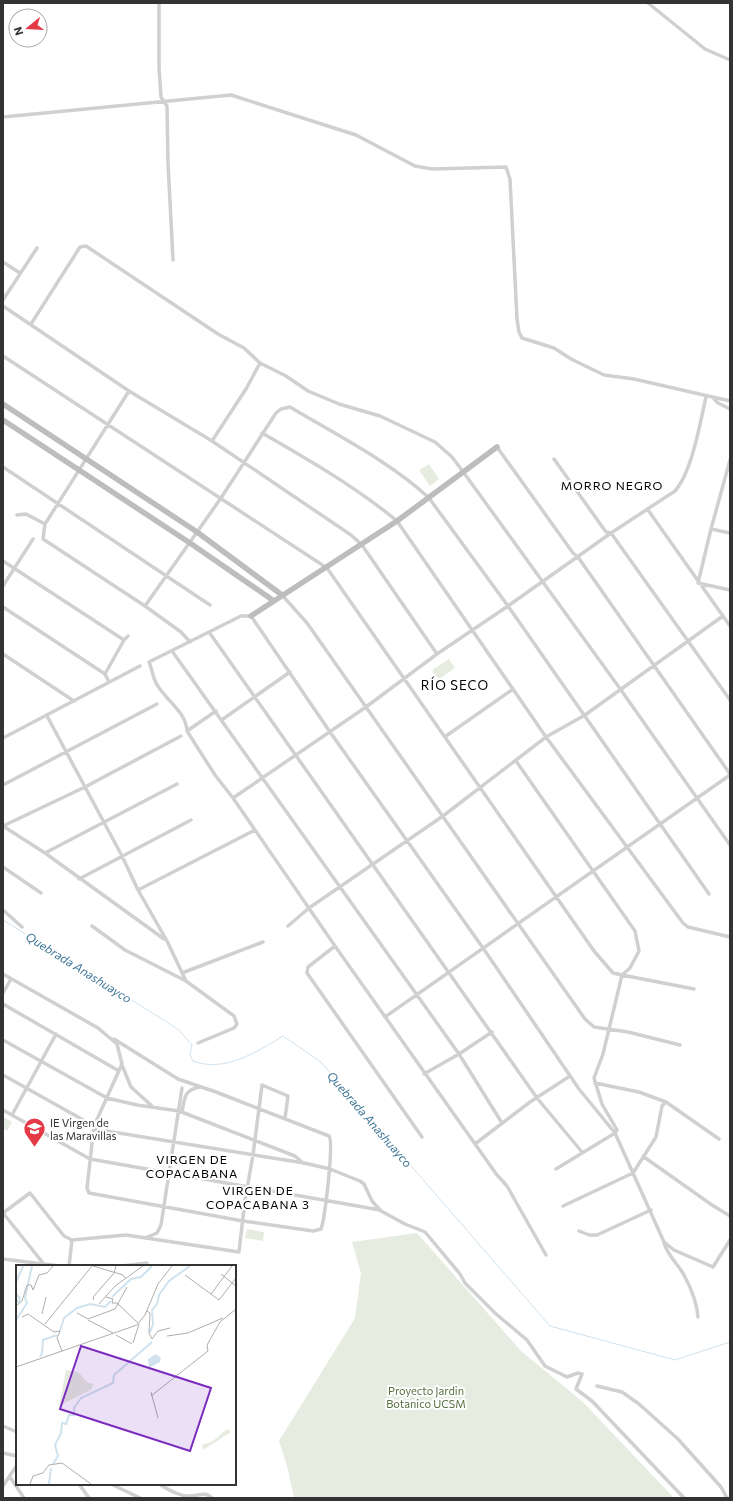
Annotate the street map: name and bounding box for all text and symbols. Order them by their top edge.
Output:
north arrow [8,8,48,48]
text: N [11,25,25,37]
district label: MORRO NEGRO [561,478,663,492]
district label: RÍO SECO [421,676,489,693]
water label: Quebrada Anashuayco [24,929,134,1005]
water label: Quebrada Anashuayco [325,1068,415,1170]
school or university icon: IE Virgen de las Maravillas [22,1115,48,1148]
place label: IE Virgen de las Maravillas [50,1116,117,1142]
district label: VIRGEN DE COPACABANA [146,1152,238,1180]
district label: VIRGEN DE COPACABANA 3 [206,1183,310,1211]
inset map [16,1265,236,1485]
park label: Proyecto Jardin Botanico UCSM [386,1384,466,1410]

